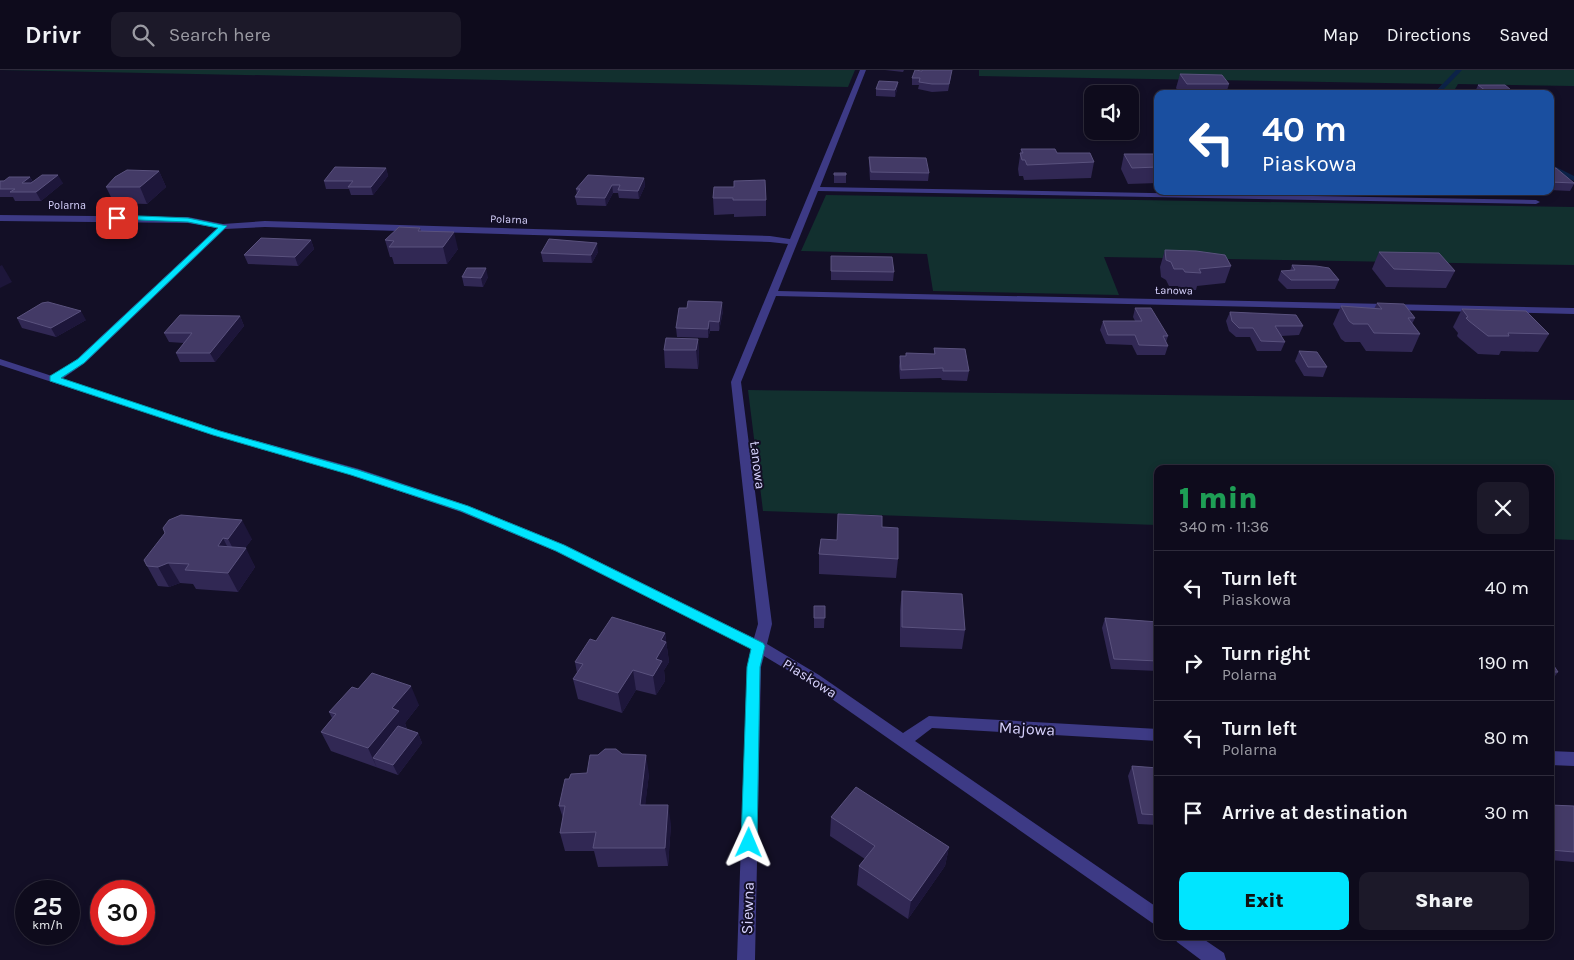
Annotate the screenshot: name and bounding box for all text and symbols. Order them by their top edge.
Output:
search box [111,12,461,57]
text: Drivr [25,21,81,49]
icon: search [129,21,157,49]
text: Search here [169,24,271,46]
text: Map [1323,24,1359,46]
text: Directions [1387,24,1471,46]
text: Saved [1499,24,1549,46]
map controls [1084,85,1139,140]
button: sound [1084,85,1139,140]
text: 40 m [1262,109,1347,150]
icon: left [1179,110,1244,175]
text: Piaskowa [1262,151,1357,177]
pin [96,197,138,239]
street label: Polarna [48,199,86,212]
icon: arrive [103,204,131,232]
street label: Polarna [490,212,528,227]
street label: Łanowa [1155,284,1193,297]
street label: Łanowa [746,440,769,490]
text: 1 min [1179,480,1258,516]
button: close [1477,482,1529,534]
text: 340 m · 11:36 [1179,517,1269,536]
text: Turn left [1222,568,1297,590]
icon: left [1179,574,1207,602]
text: 40 m [1485,577,1529,599]
text: Piaskowa [1222,590,1291,609]
text: Turn right [1222,643,1311,665]
icon: right [1179,649,1207,677]
text: 190 m [1478,652,1529,674]
street label: Piaskowa [780,655,840,702]
text: Polarna [1222,665,1277,684]
street label: Majowa [998,718,1056,739]
text: Turn left [1222,718,1297,740]
icon: left [1179,724,1207,752]
text: 80 m [1484,727,1529,749]
text: Polarna [1222,740,1277,759]
icon: arrive [1179,799,1207,827]
text: Arrive at destination [1222,802,1408,824]
text: 30 m [1484,802,1529,824]
position arrow [722,816,774,868]
button: Exit [1179,872,1349,930]
button: Share [1359,872,1529,930]
speed limit sign: 30 [90,880,155,945]
street label: Siewna [737,881,758,935]
text: 25 [33,892,62,921]
text: km/h [32,918,63,932]

